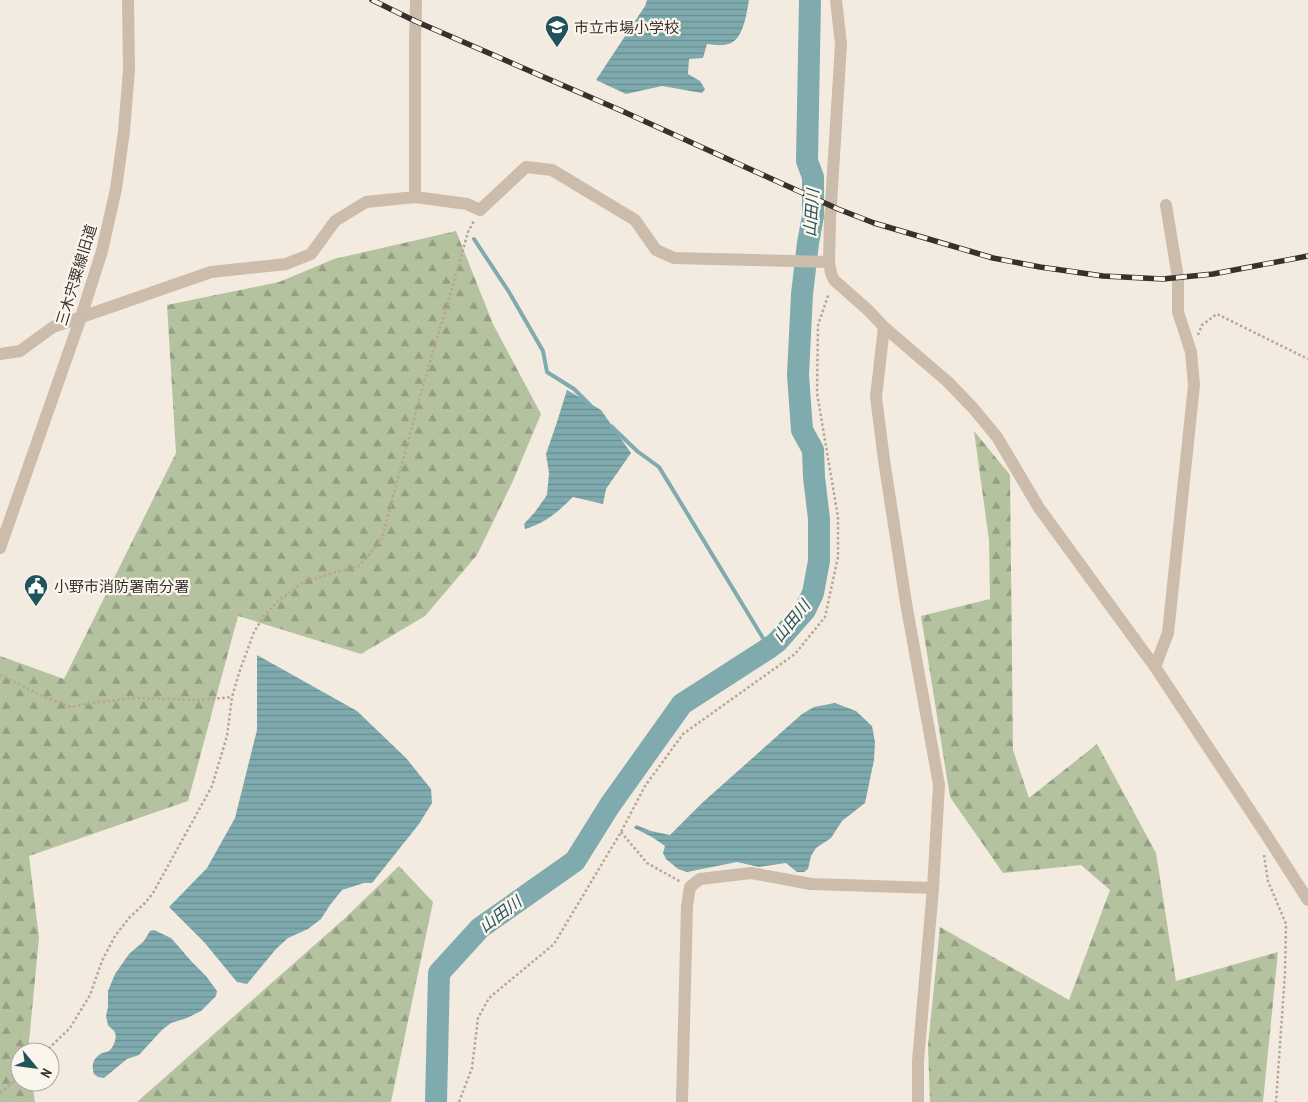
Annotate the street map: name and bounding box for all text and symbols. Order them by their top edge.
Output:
school or university icon: 市立市場小学校 [544,14,570,48]
place label: 市立市場小学校 [574,18,679,37]
water label: 山田川 [799,186,823,238]
street label: 三木宍粟線旧道 [52,222,100,328]
public building icon: 小野市消防署南分署 [23,573,49,607]
place label: 小野市消防署南分署 [54,577,189,596]
water label: 山田川 [768,595,815,646]
water label: 山田川 [475,890,527,936]
north arrow [10,1042,60,1092]
text: N [37,1066,56,1081]

